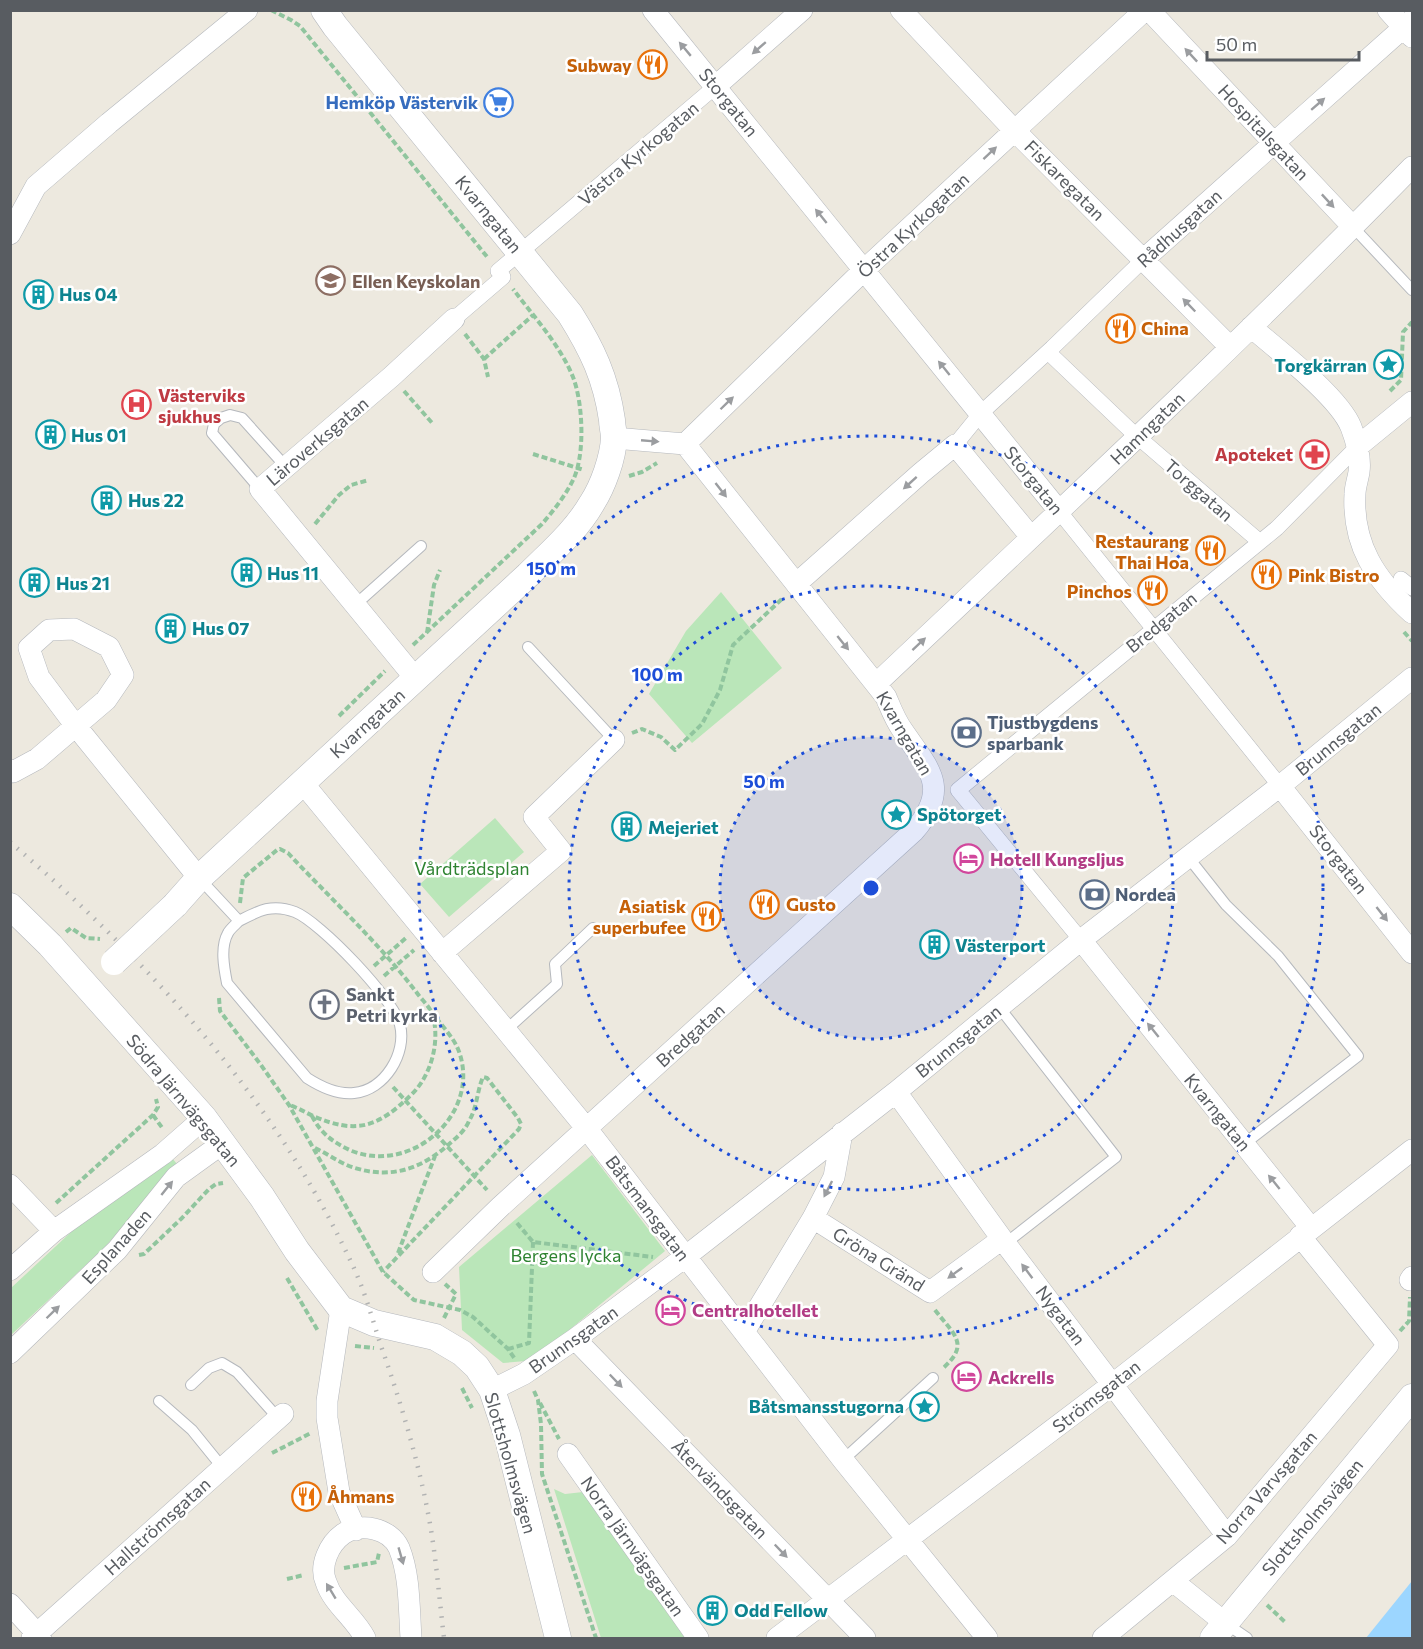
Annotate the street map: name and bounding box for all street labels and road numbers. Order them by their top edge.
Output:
street label: Storgatan [695,63,763,141]
street label: Hospitalsgatan [1214,79,1314,185]
street label: Västra Kyrkogatan [573,96,703,210]
street label: Fiskaregatan [1020,135,1110,225]
street label: Östra Kyrkogatan [853,168,973,282]
street label: Kvarngatan [451,171,527,257]
street label: Rådhusgatan [1132,184,1226,272]
street label: Hamngatan [1105,387,1189,469]
street label: Läroverksgatan [261,392,373,490]
street label: Storgatan [1000,441,1068,519]
street label: Torggatan [1160,454,1238,526]
street label: Bredgatan [1121,587,1201,657]
street label: Kvarngatan [325,684,409,762]
street label: Kvarngatan [872,687,938,779]
street label: Brunnsgatan [1291,698,1385,780]
street label: Storgatan [1305,820,1373,898]
street label: Bredgatan [651,999,729,1071]
street label: Brunnsgatan [911,1000,1005,1082]
street label: Södra Järnvägsgatan [122,1029,246,1171]
street label: Kvarngatan [1180,1069,1256,1155]
street label: Båtsmansgatan [601,1151,695,1265]
street label: Esplanaden [77,1204,155,1288]
street label: Gröna Gränd [829,1222,929,1296]
street label: Nygatan [1032,1281,1090,1349]
street label: Brunnsgatan [524,1300,622,1378]
street label: Strömsgatan [1048,1355,1144,1437]
street label: Slottsholmsvägen [480,1390,542,1536]
street label: Norra Varvsgatan [1211,1426,1321,1548]
street label: Återvändsgatan [667,1435,773,1543]
street label: Slottsholmsvägen [1257,1454,1367,1580]
street label: Norra Järnvägsgatan [576,1472,690,1620]
street label: Hallströmsgatan [99,1473,215,1579]

